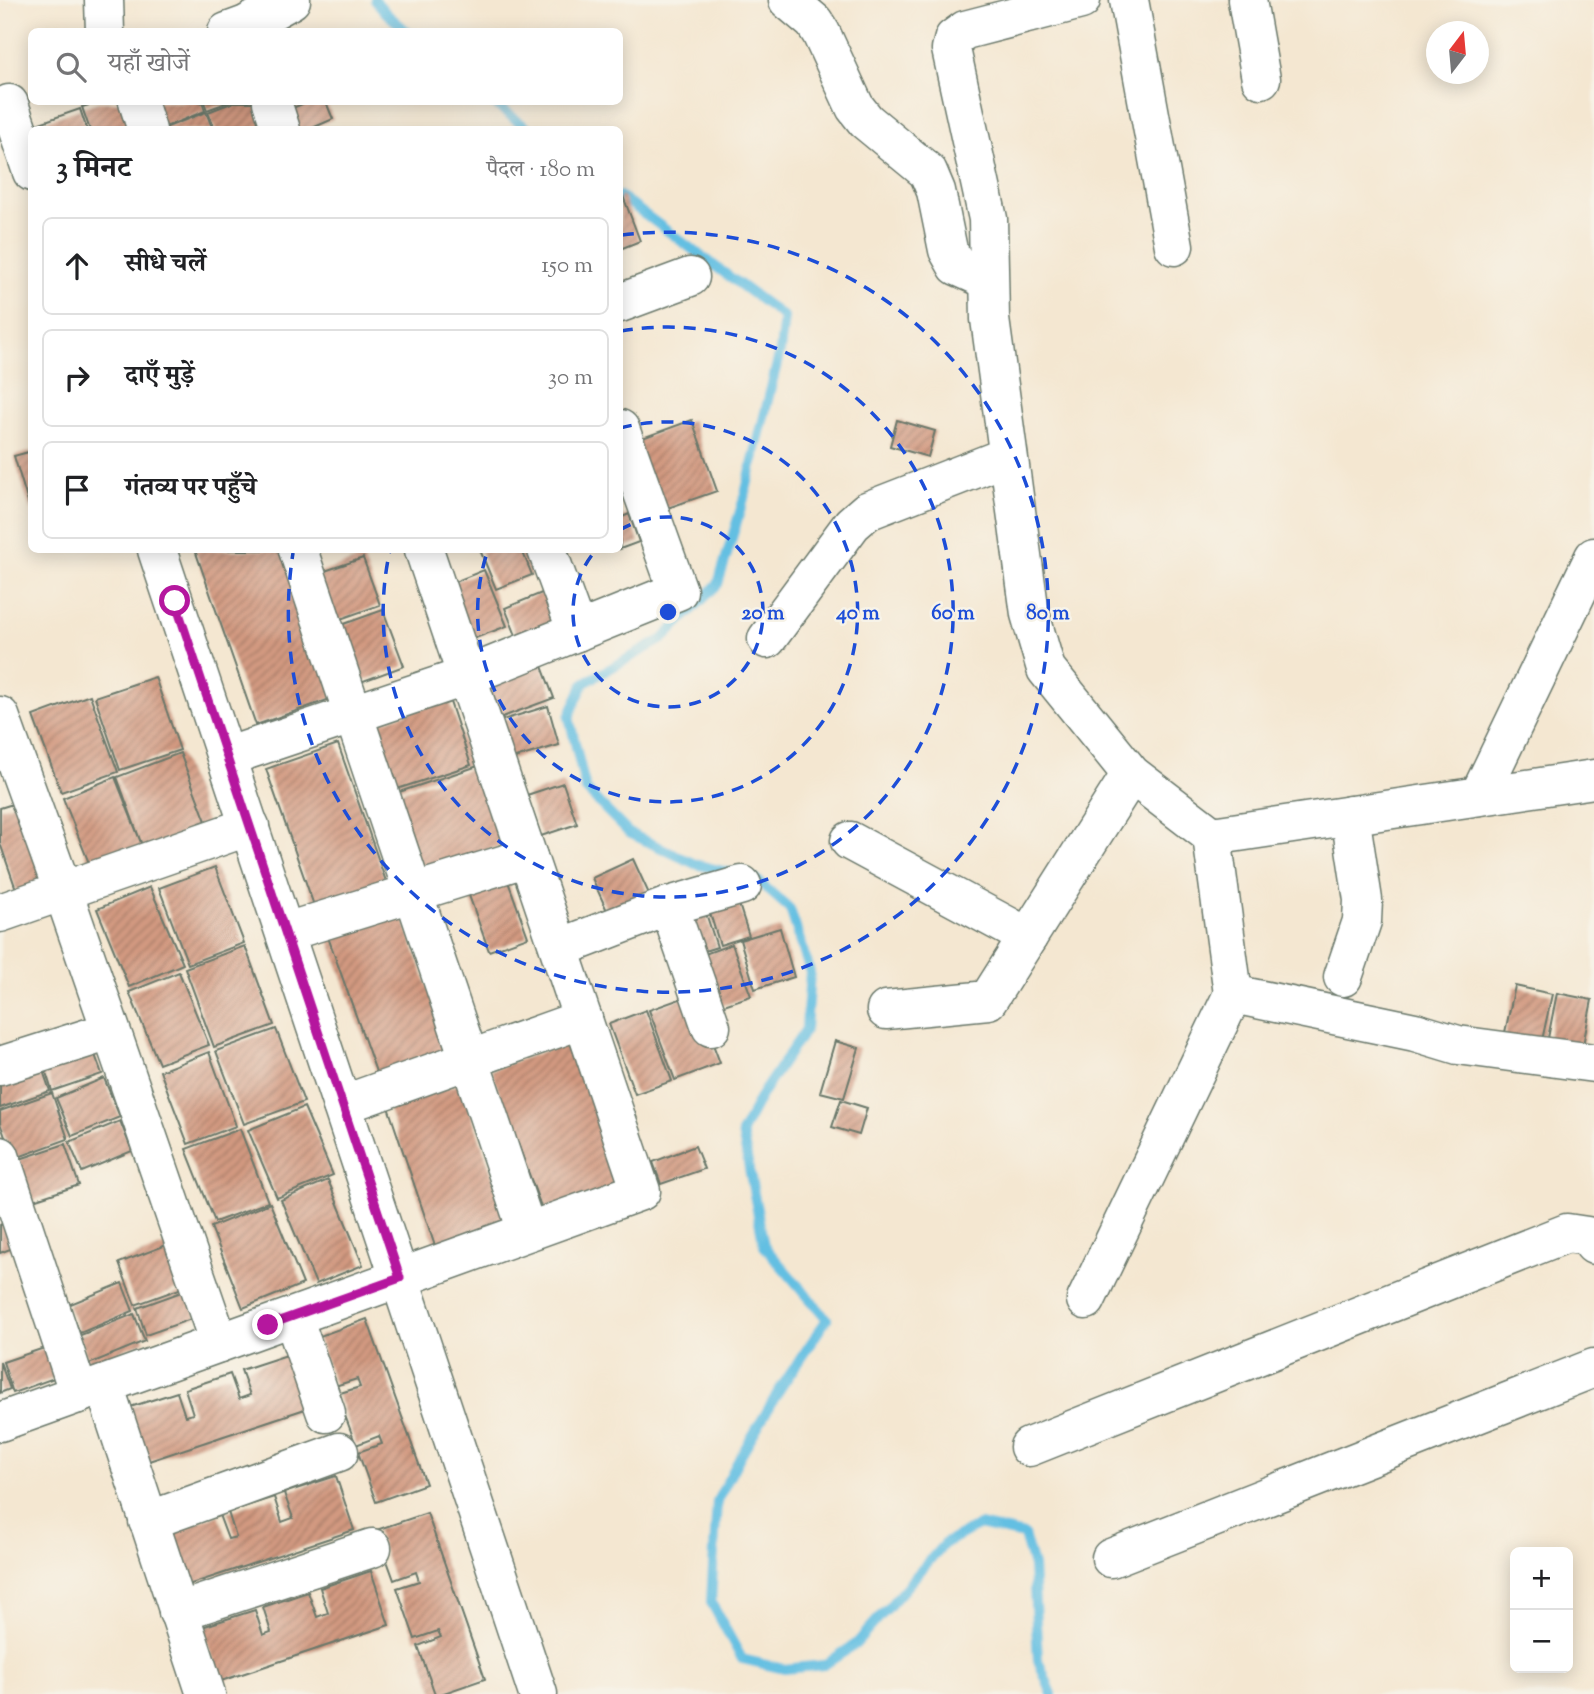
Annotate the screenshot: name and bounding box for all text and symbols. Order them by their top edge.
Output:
north arrow [1426,21,1489,84]
search box [28,28,623,105]
text: यहाँ खोजें [108,46,190,83]
icon: search [52,48,90,86]
text: 3 मिनट [56,148,131,191]
text: पैदल · 180 m [486,154,595,187]
text: सीधे चलें [125,246,206,283]
icon: ahead [58,247,96,285]
text: 150 m [541,250,593,283]
text: दाएँ मुड़ें [125,358,194,395]
icon: right [58,359,96,397]
text: 30 m [548,362,593,395]
text: गंतव्य पर पहुँचे [125,470,256,507]
icon: arrive [58,471,96,509]
route start [159,585,190,616]
text: 20 m [742,599,785,629]
text: 40 m [835,599,880,629]
text: 60 m [931,599,975,629]
text: 80 m [1026,599,1070,629]
centre of rings [656,600,680,624]
route end [252,1309,283,1340]
map controls [1510,1547,1573,1673]
button: + [1510,1547,1573,1610]
button: − [1510,1610,1573,1673]

